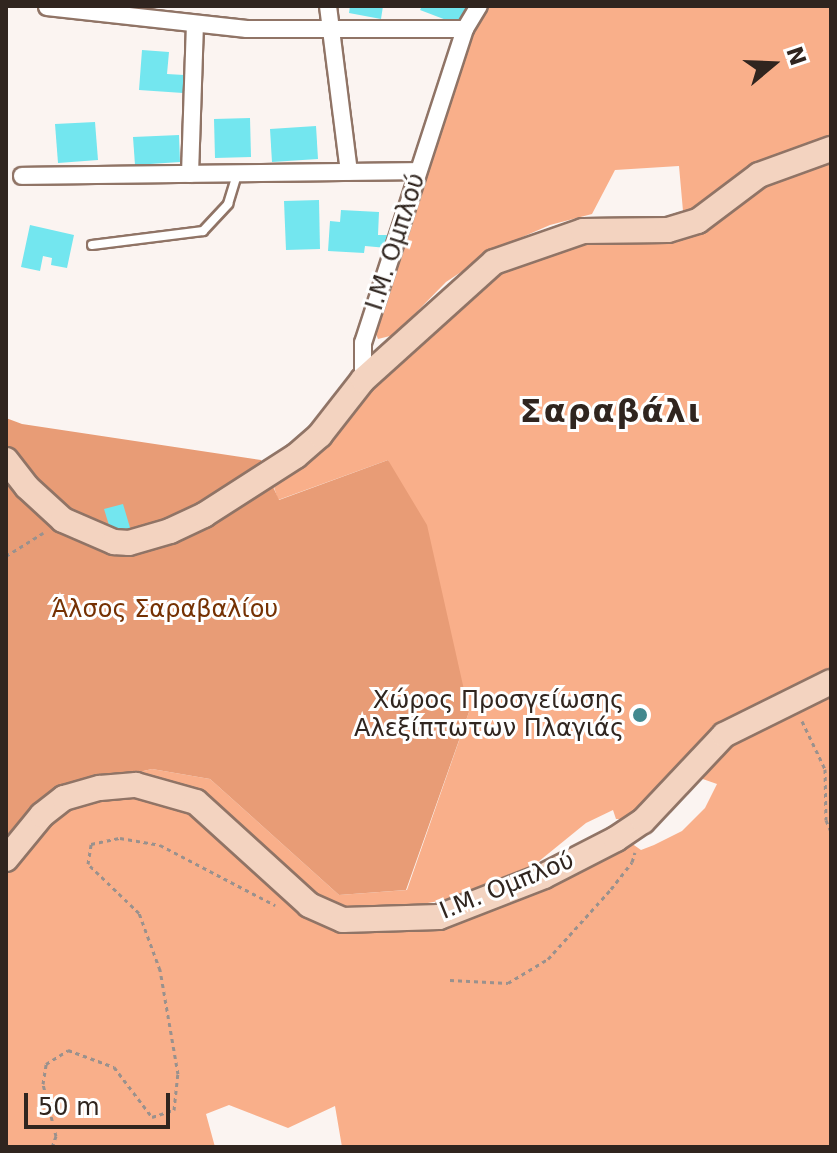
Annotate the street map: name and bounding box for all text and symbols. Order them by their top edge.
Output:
north arrow [733,24,813,104]
text: N [781,43,811,69]
street label: Ι.Μ. Ομπλού [360,170,432,314]
district label: Σαραβάλι [520,392,702,430]
park label: Άλσος Σαραβαλίου [52,596,278,624]
place label: Χώρος Προσγείωσης Αλεξίπτωτων Πλαγιάς [354,687,624,743]
marker: Χώρος Προσγείωσης Αλεξίπτωτων Πλαγιάς [631,706,649,724]
street label: Ι.Μ. Ομπλού [436,846,578,926]
scale bar [28,1077,174,1127]
text: 50 m [38,1093,100,1121]

